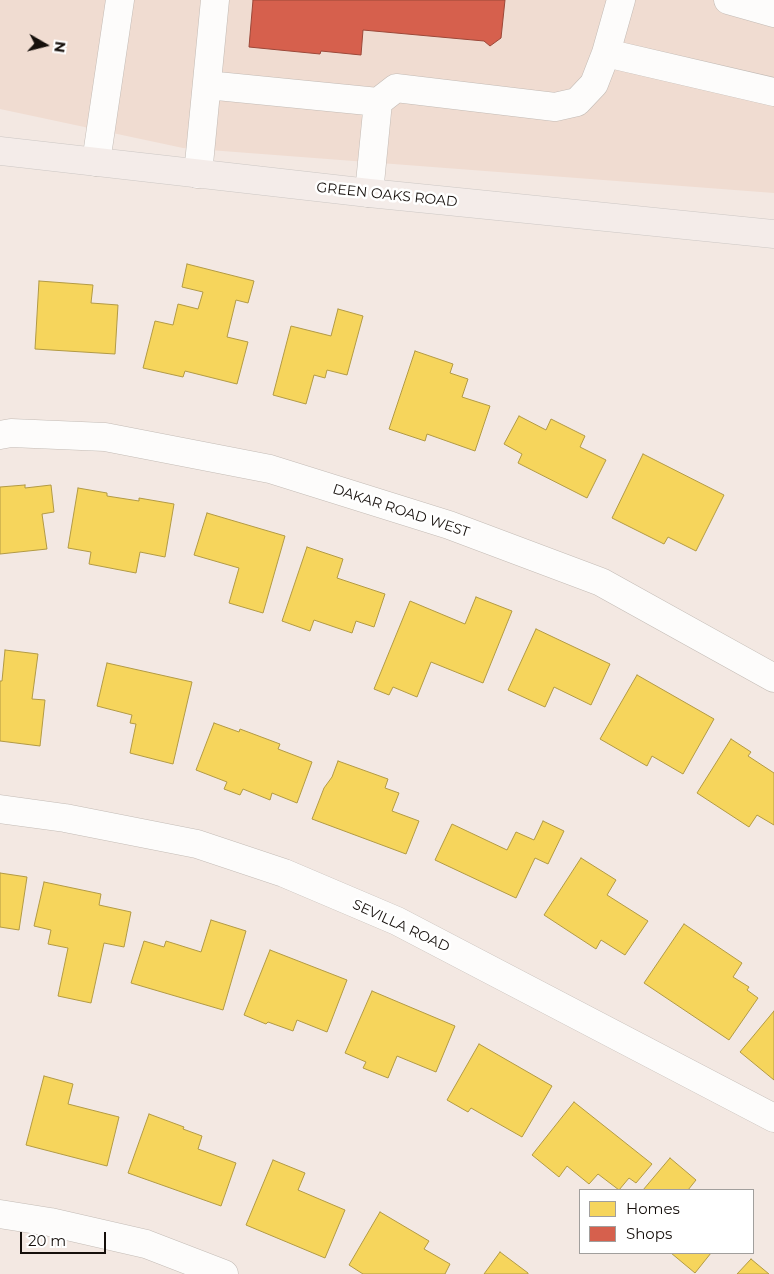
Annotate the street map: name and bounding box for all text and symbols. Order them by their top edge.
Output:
north arrow [20,20,70,70]
text: N [50,40,70,54]
street label: GREEN OAKS ROAD [316,179,458,211]
street label: DAKAR ROAD WEST [330,481,472,541]
street label: SEVILLA ROAD [350,896,452,956]
legend [579,1189,754,1254]
text: Homes [626,1199,680,1218]
scale bar [22,1222,109,1254]
text: Shops [626,1224,672,1243]
text: 20 m [28,1231,66,1250]

